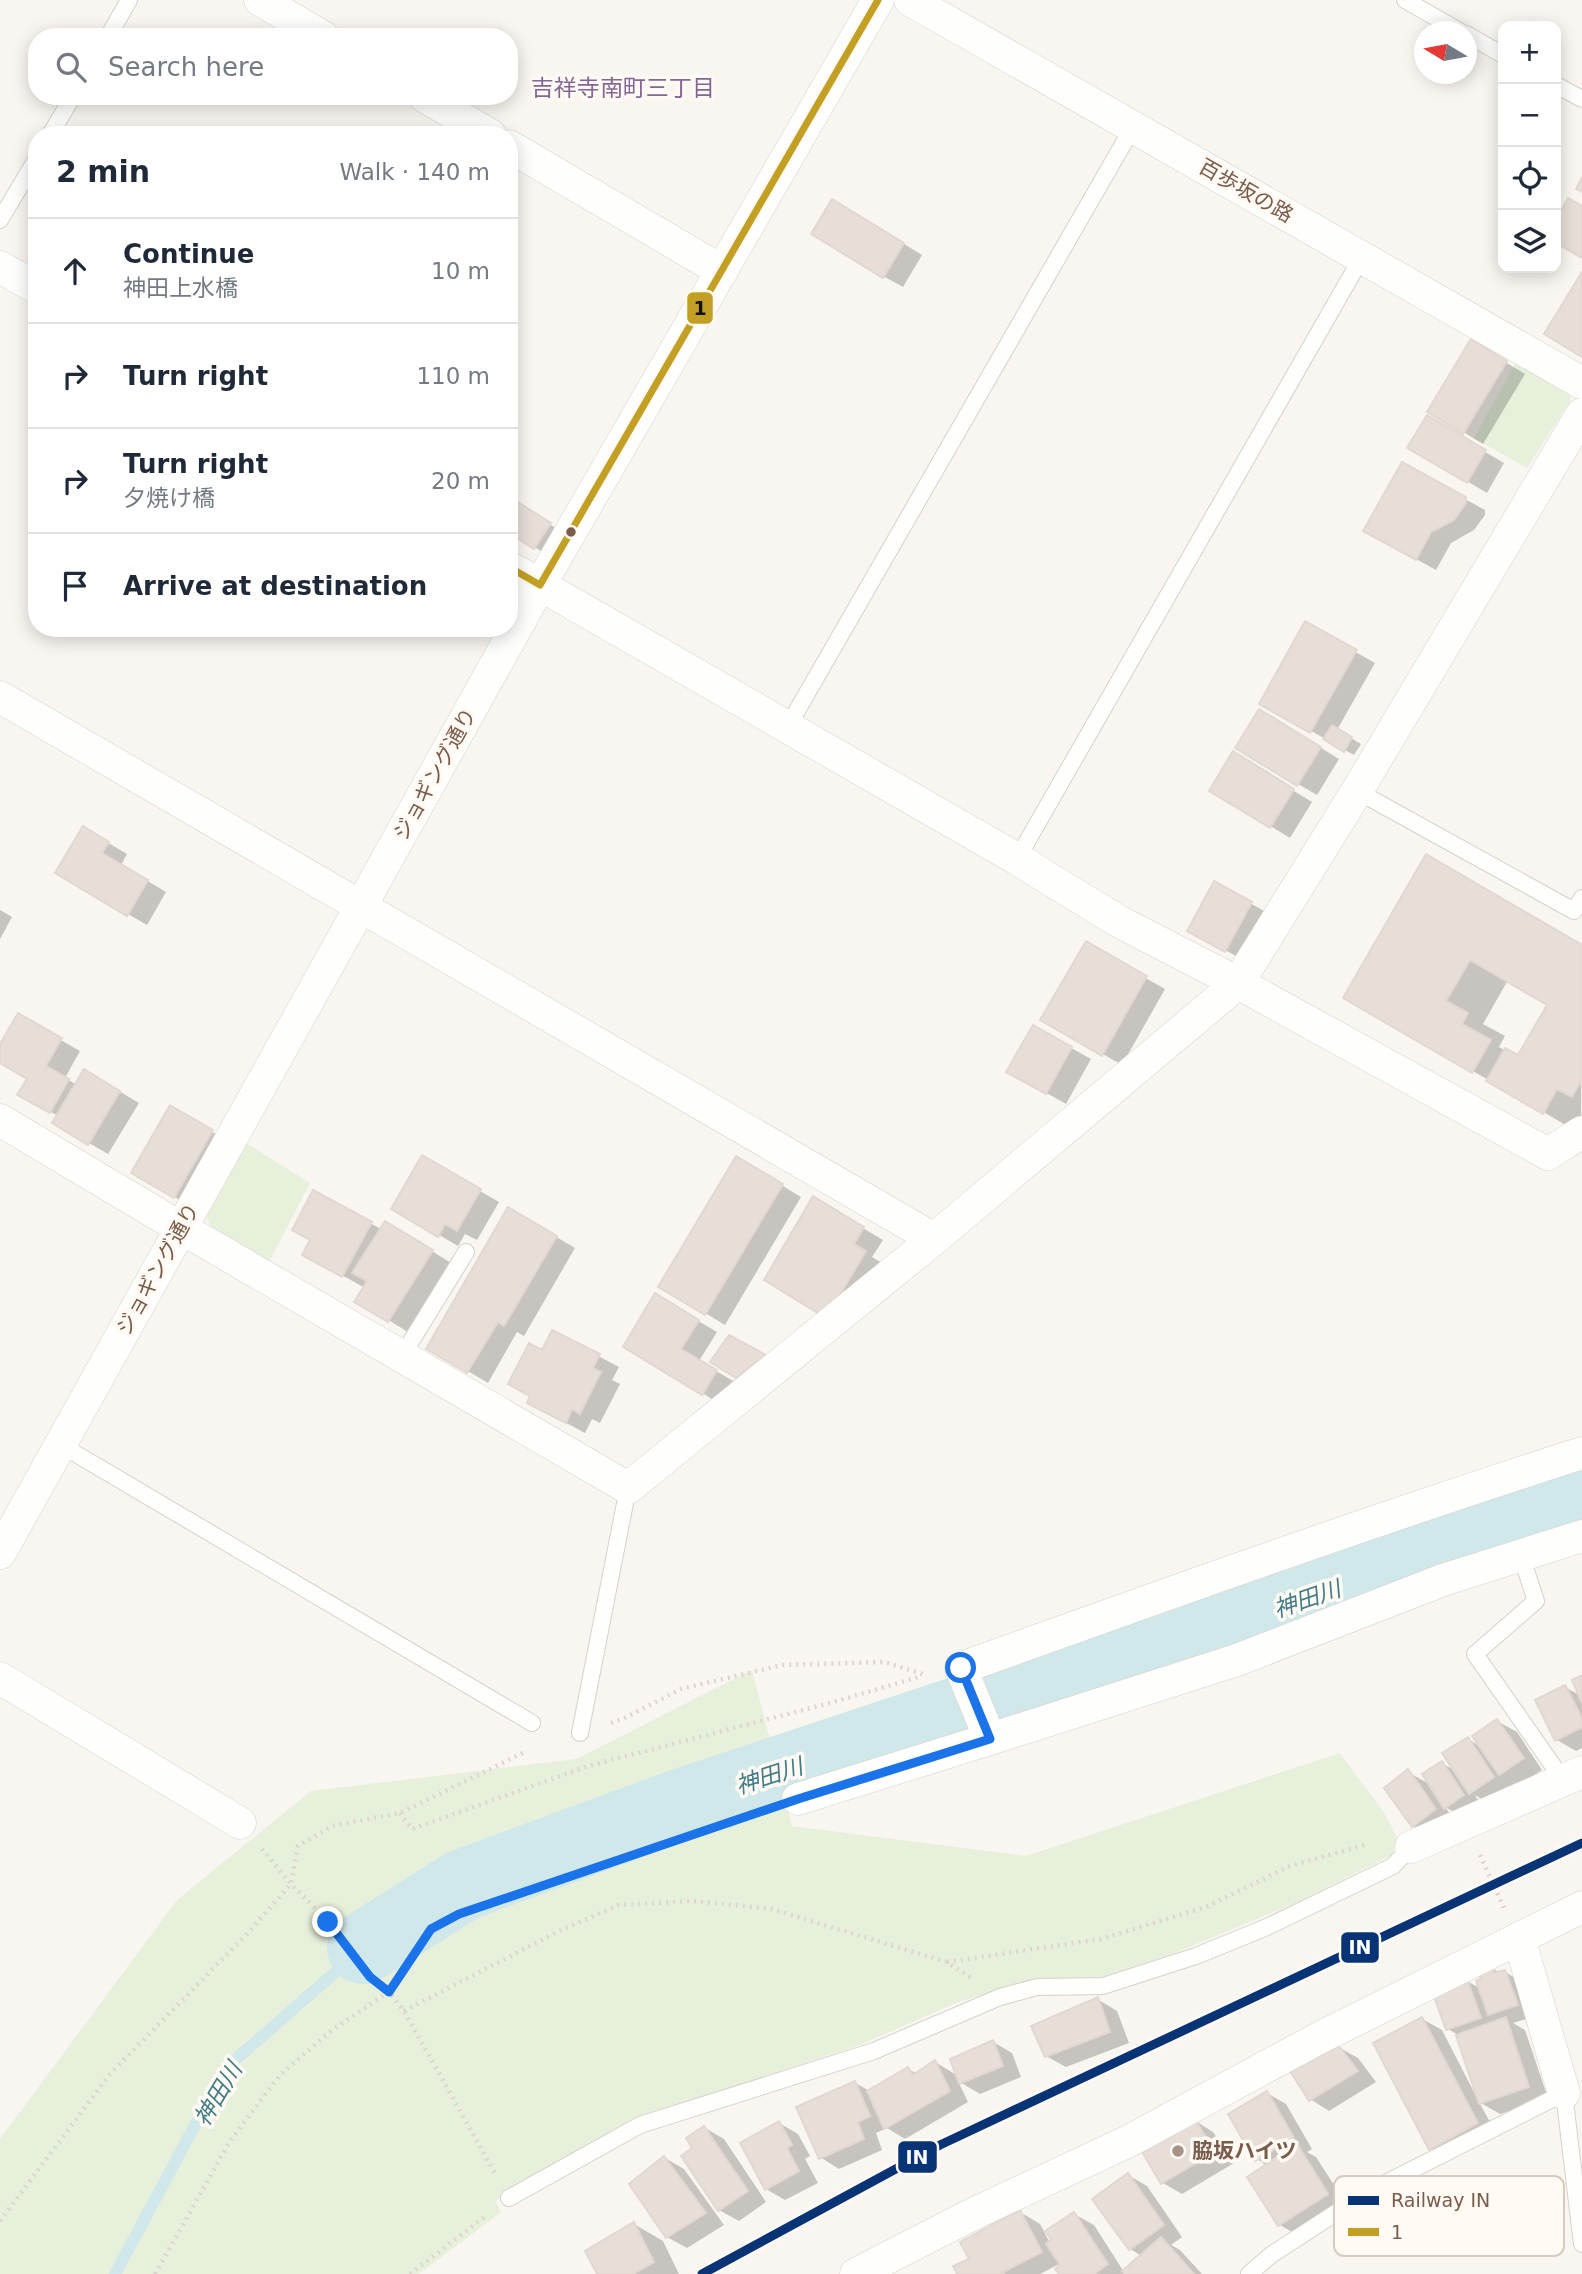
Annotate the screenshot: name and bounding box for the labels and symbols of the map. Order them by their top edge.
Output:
north arrow [1414,21,1477,84]
district label: 吉祥寺南町三丁目 [531,75,715,101]
street label: 百歩坂の路 [1195,154,1297,228]
line badge: 1 [686,291,714,325]
text: 1 [693,297,707,319]
unlabelled marker [564,525,578,539]
street label: ジョギング通り [389,704,481,844]
street label: ジョギング通り [112,1199,204,1339]
water label: 神田川 [1270,1574,1347,1623]
route start [945,1652,976,1683]
water label: 神田川 [732,1752,809,1799]
route end [312,1906,343,1937]
line badge: IN [1340,1931,1380,1964]
text: IN [1349,1936,1371,1958]
water label: 神田川 [189,2055,248,2130]
place label: 脇坂ハイツ [1192,2139,1297,2163]
line badge: IN [897,2140,938,2174]
marker: 脇坂ハイツ [1170,2143,1186,2159]
text: IN [906,2146,928,2168]
legend [1334,2176,1564,2256]
text: Railway IN [1391,2189,1490,2211]
text: 1 [1391,2221,1403,2243]

